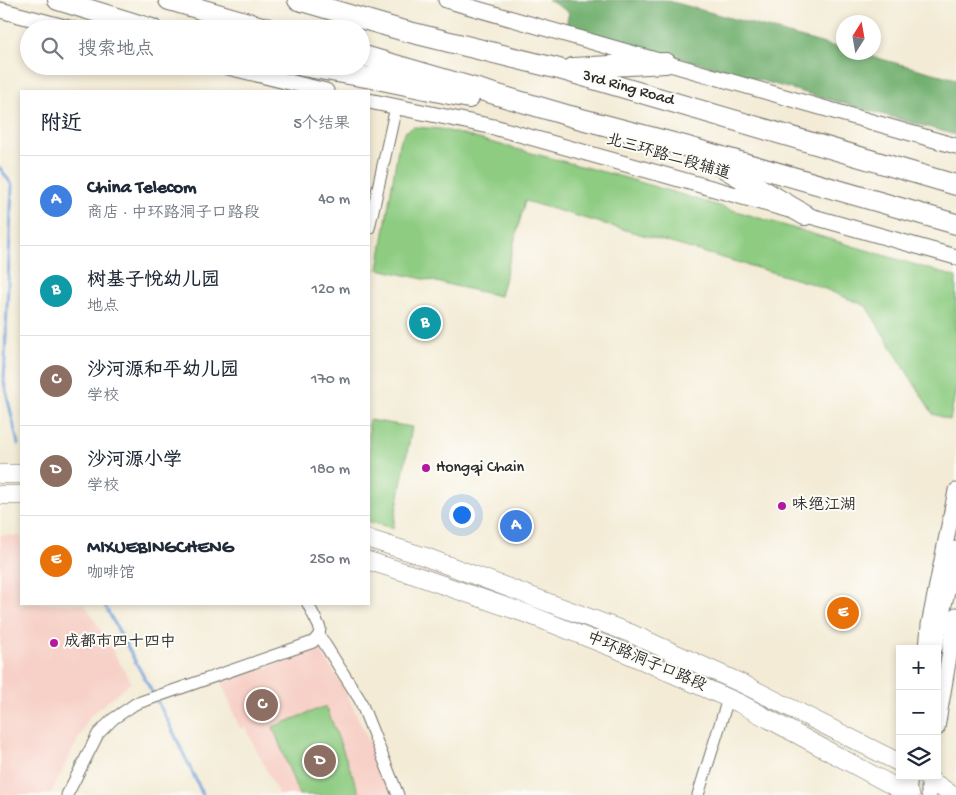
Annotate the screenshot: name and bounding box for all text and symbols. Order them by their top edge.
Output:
north arrow [836,15,881,60]
search box [20,20,370,75]
icon: search [38,34,66,62]
text: 搜索地点 [78,39,154,62]
street label: 3rd Ring Road [579,67,678,112]
text: 附近 [40,113,82,138]
text: 5个结果 [294,116,350,135]
street label: 北三环路二段辅道 [604,129,733,185]
text: China Telecom [87,177,197,200]
text: A [51,191,61,210]
text: 40 m [318,191,350,210]
text: 商店 · 中环路洞子口路段 [87,205,260,224]
text: 树基子悦幼儿园 [87,270,220,293]
text: B [52,281,60,300]
text: 120 m [311,281,350,300]
text: 地点 [87,298,119,317]
pin: B [409,304,441,342]
text: 沙河源和平幼儿园 [87,360,239,383]
text: C [52,371,60,390]
text: 170 m [311,371,350,390]
text: 学校 [87,388,119,407]
text: 沙河源小学 [87,450,182,473]
place label: Hongqi Chain [436,459,525,478]
text: D [51,461,61,480]
text: 180 m [311,461,350,480]
marker: Hongqi Chain [420,462,432,474]
text: 学校 [87,478,119,497]
place label: 味绝江湖 [792,495,856,516]
marker: 味绝江湖 [776,500,788,512]
your location [449,502,475,528]
pin: A [500,507,532,545]
text: MIXUEBINGCHENG [87,537,234,560]
text: E [51,551,61,570]
text: 250 m [310,551,350,570]
text: 咖啡馆 [87,565,135,584]
pin: E [827,594,859,632]
street label: 中环路洞子口路段 [583,627,709,697]
place label: 成都市四十四中 [64,632,176,653]
marker: 成都市四十四中 [48,637,60,649]
map controls [896,645,941,780]
button: + [896,645,941,690]
pin: C [246,686,278,724]
button: − [896,690,941,735]
button: layers [896,735,941,780]
pin: D [304,742,336,780]

